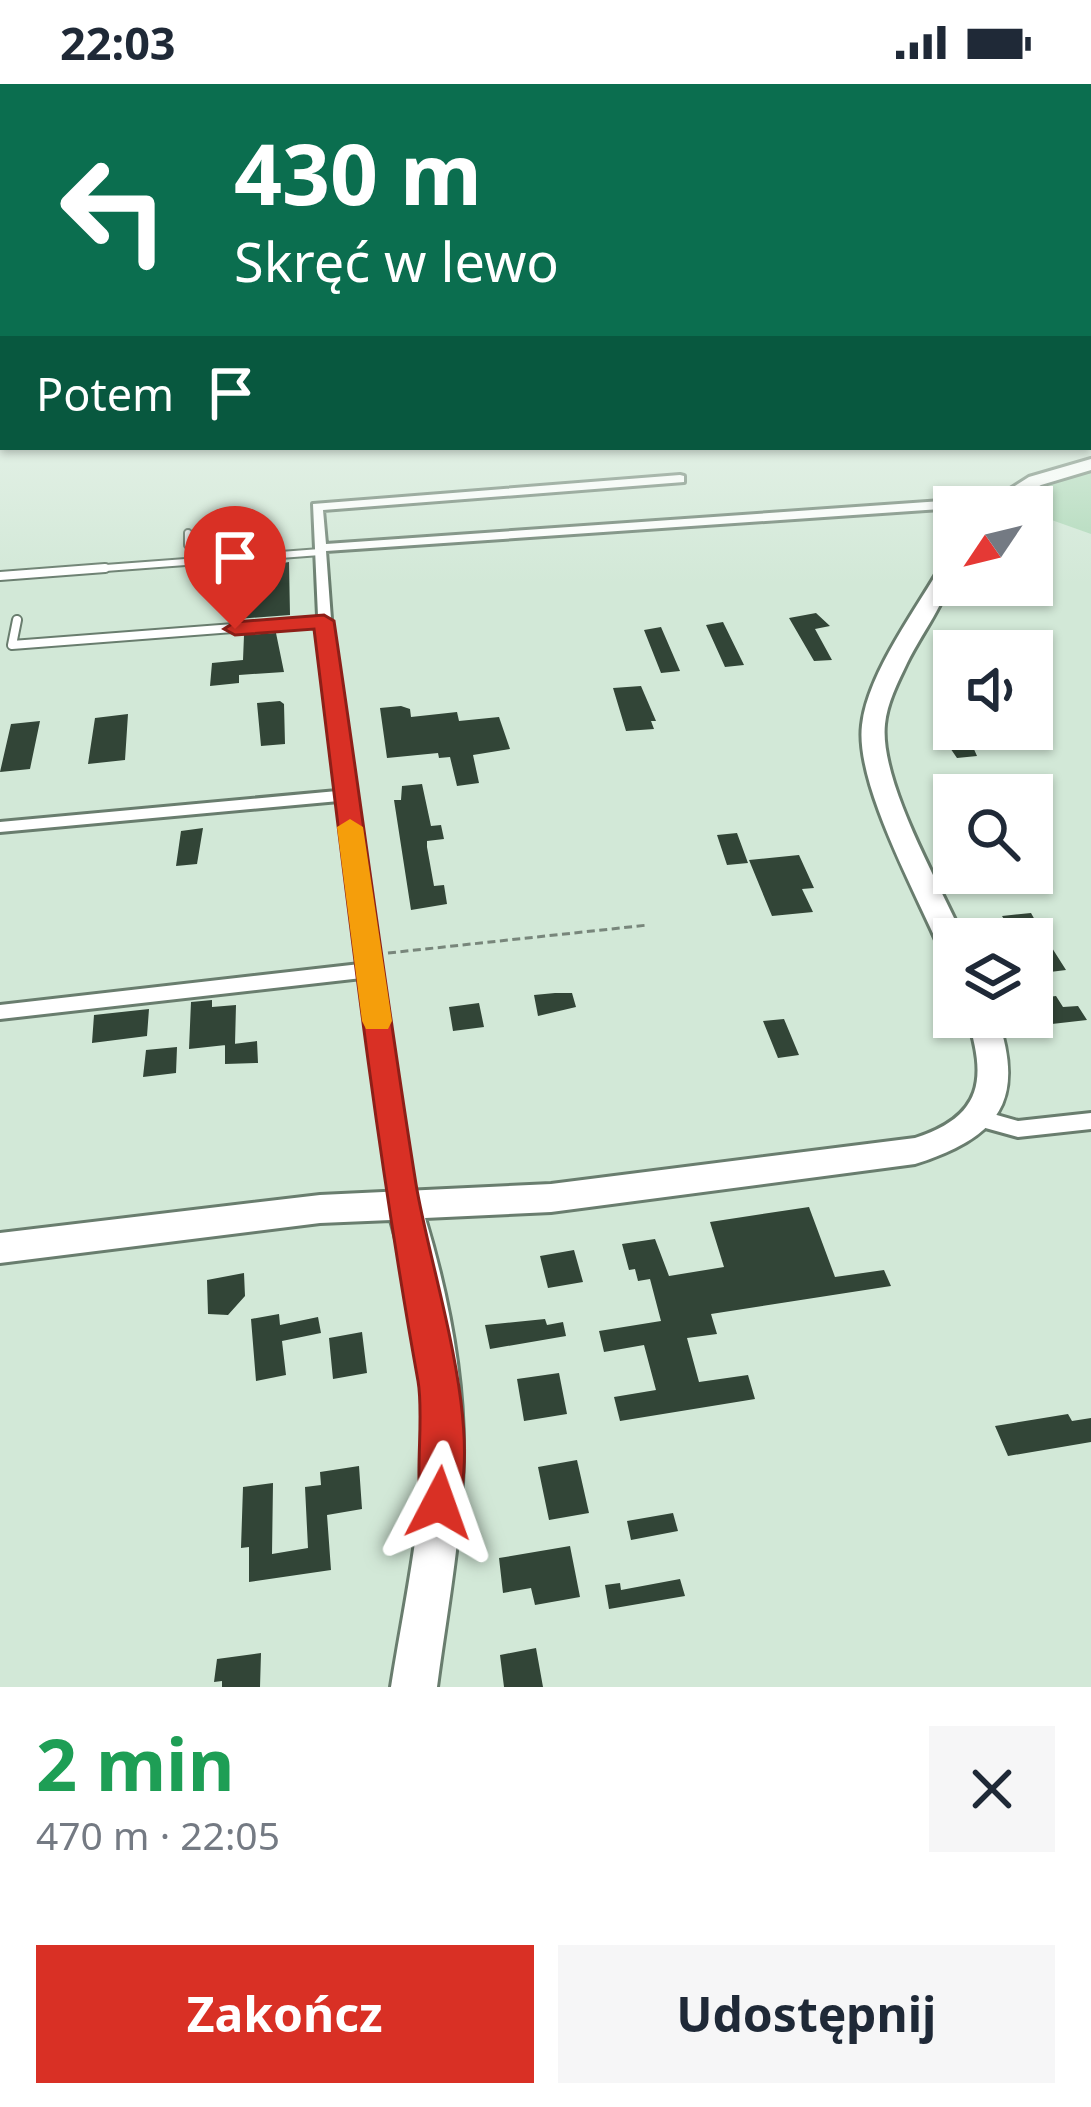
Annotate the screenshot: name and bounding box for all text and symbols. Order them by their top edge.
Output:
text: 22:03 [60,12,176,73]
text: 430 m [234,115,482,230]
icon: left [36,132,192,288]
text: Skręć w lewo [234,224,559,298]
icon: arrive [198,360,264,426]
text: Potem [36,363,174,424]
north arrow [933,486,1053,606]
map controls [933,486,1053,1038]
pin [184,506,286,629]
icon: arrive [202,524,268,590]
button: sound [933,630,1053,750]
button: search [933,774,1053,894]
button: layers [933,918,1053,1038]
position arrow [376,1440,502,1566]
text: 2 min [36,1714,234,1812]
button: close [929,1726,1055,1852]
text: 470 m · 22:05 [36,1808,280,1861]
button: Zakończ [36,1945,534,2083]
button: Udostępnij [558,1945,1055,2083]

